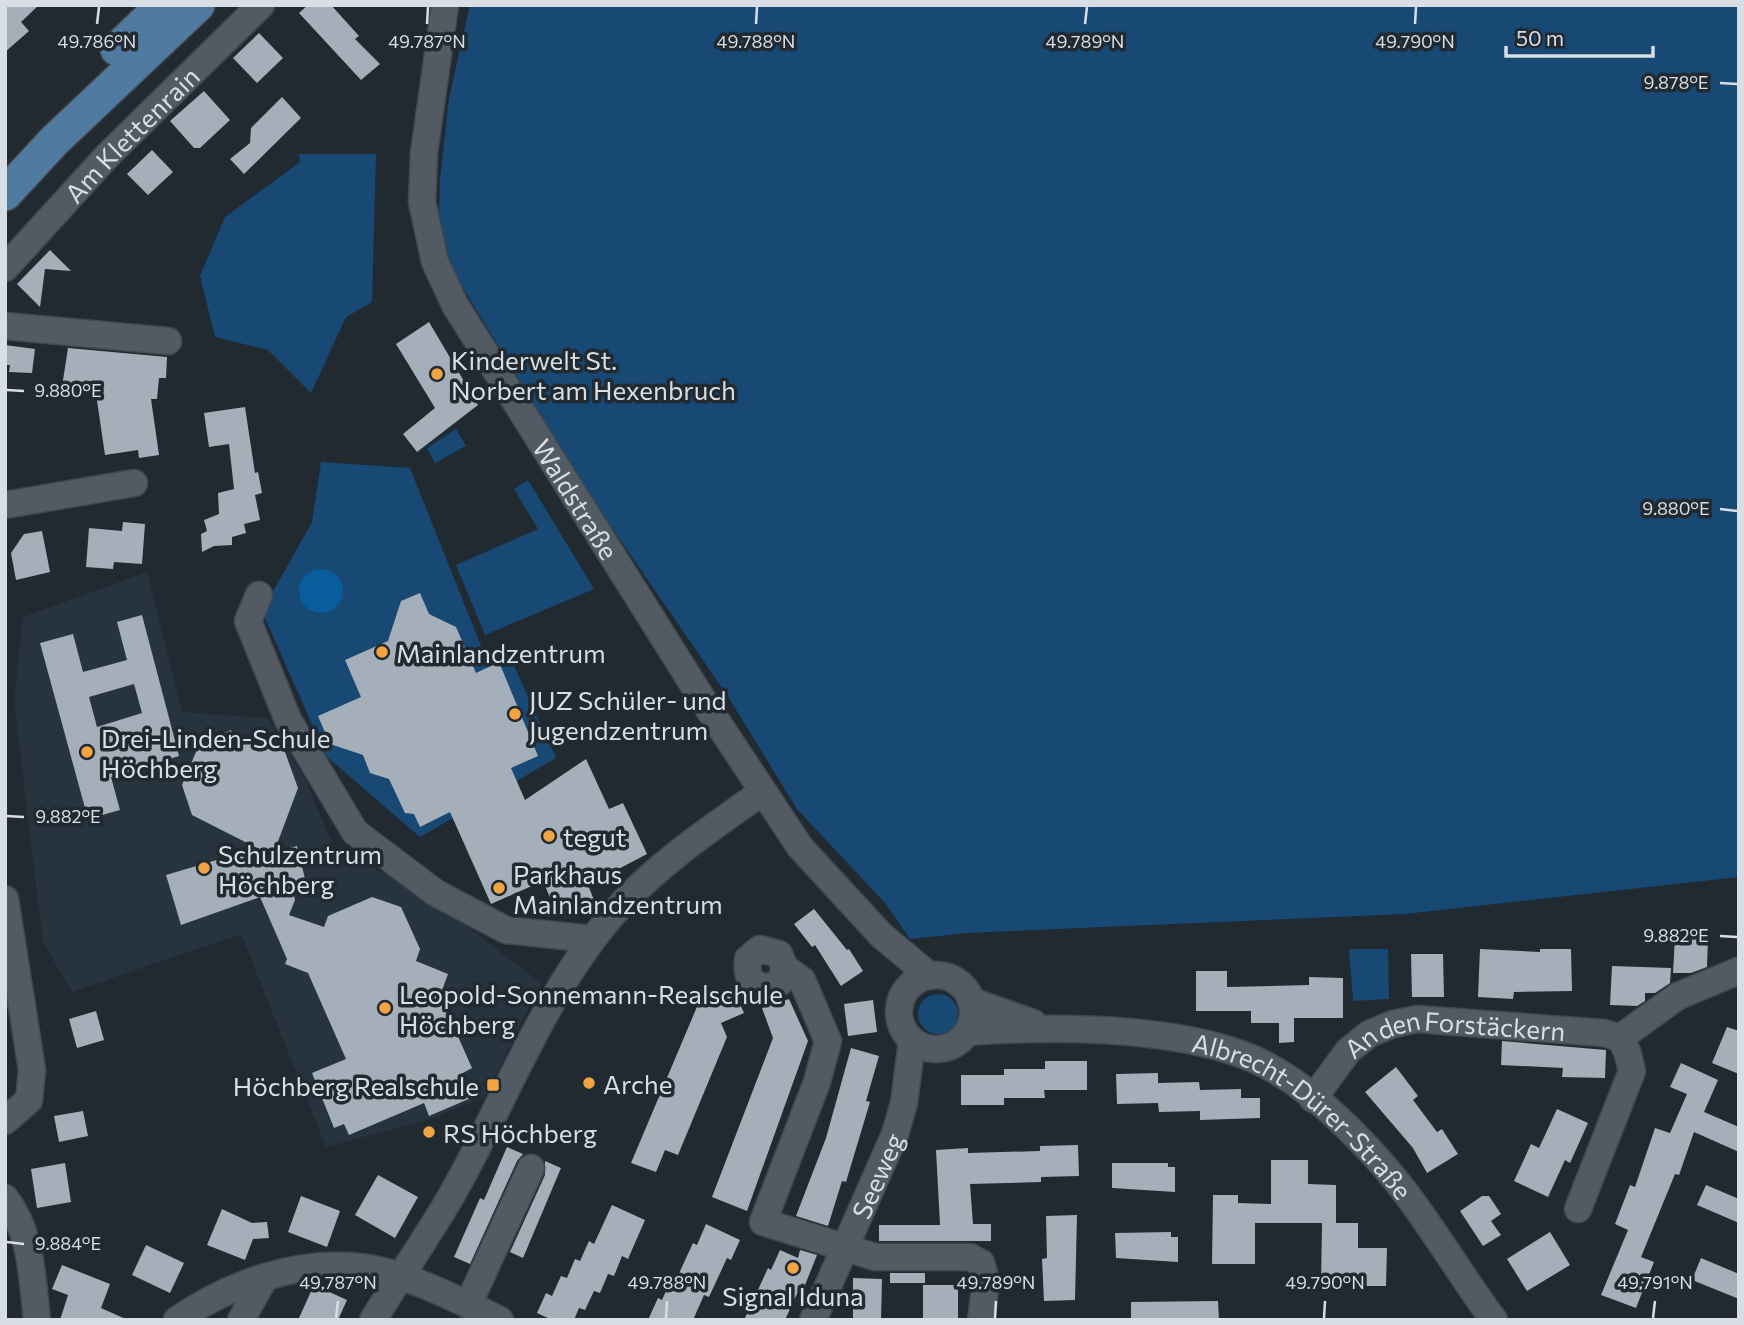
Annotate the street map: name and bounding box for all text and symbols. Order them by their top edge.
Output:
scale bar [1506,14,1653,58]
text: 50 m [1516,25,1564,50]
text: 49.786°N [58,30,136,52]
text: 49.787°N [388,30,466,52]
text: 49.788°N [717,30,795,52]
text: 49.789°N [1046,30,1124,52]
text: 49.790°N [1375,30,1455,52]
street label: Am Klettenrain [57,60,205,208]
text: 9.878°E [1644,71,1708,93]
place label: Kinderwelt St. Norbert am Hexenbruch [451,344,736,405]
marker: Kinderwelt St. Norbert am Hexenbruch [429,366,445,382]
text: 9.880°E [34,379,102,401]
street label: Waldstraße [527,433,626,565]
text: 9.880°E [1642,497,1710,519]
place label: Mainlandzentrum [396,637,606,668]
marker: Mainlandzentrum [374,644,390,660]
place label: JUZ Schüler- und Jugendzentrum [529,684,727,745]
marker: JUZ Schüler- und Jugendzentrum [507,706,523,722]
place label: Drei-Linden-Schule Höchberg [101,722,330,783]
marker: Drei-Linden-Schule Höchberg [79,744,95,760]
text: 9.882°E [35,805,101,827]
place label: tegut [563,821,626,852]
marker: tegut [541,828,557,844]
place label: Schulzentrum Höchberg [218,838,382,899]
place label: Parkhaus Mainlandzentrum [513,858,723,919]
marker: Schulzentrum Höchberg [196,860,212,876]
marker: Parkhaus Mainlandzentrum [491,880,507,896]
text: 9.882°E [1643,924,1709,946]
place label: Leopold-Sonnemann-Realschule Höchberg [399,978,783,1039]
marker: Leopold-Sonnemann-Realschule Höchberg [377,1000,393,1016]
street label: An den Forstäckern [1337,1003,1567,1064]
street label: Albrecht-Dürer-Straße [1190,1026,1420,1205]
place label: Arche [603,1068,672,1099]
place label: Höchberg Realschule [233,1070,479,1101]
marker: Arche [581,1075,597,1091]
marker: Höchberg Realschule [485,1077,501,1093]
place label: RS Höchberg [443,1117,597,1148]
marker: RS Höchberg [421,1124,437,1140]
street label: Seeweg [844,1128,909,1223]
text: 9.884°E [35,1232,101,1254]
marker: Signal Iduna [785,1260,801,1276]
text: 49.787°N [299,1271,377,1293]
text: 49.788°N [628,1271,706,1293]
text: 49.789°N [957,1271,1035,1293]
text: 49.790°N [1285,1271,1365,1293]
text: 49.791°N [1617,1271,1693,1293]
place label: Signal Iduna [722,1280,864,1311]

